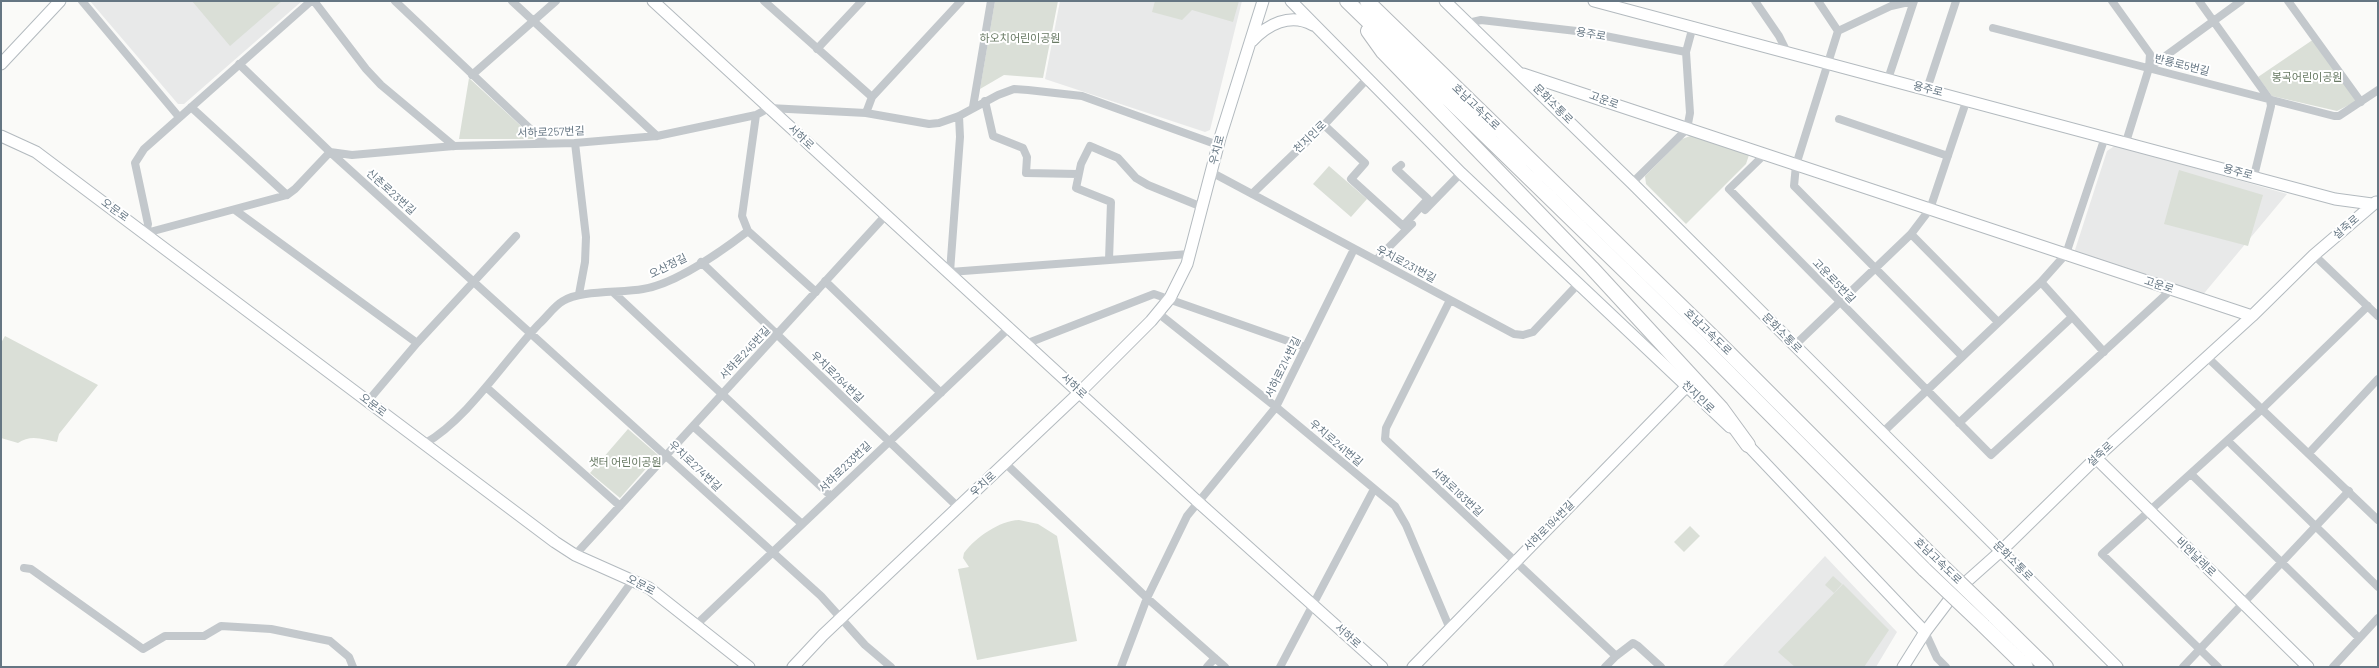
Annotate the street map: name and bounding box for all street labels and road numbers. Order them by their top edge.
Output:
street label: 용주로 [1575,25,1607,43]
street label: 반룡로5번길 [2153,52,2211,78]
street label: 용주로 [1912,79,1944,99]
street label: 호남고속도로 [1450,81,1502,133]
street label: 문화소통로 [1530,81,1576,127]
street label: 고운로 [1587,89,1621,111]
street label: 천지인로 [1291,118,1329,156]
street label: 서하로 [785,122,817,152]
street label: 서하로257번길 [517,124,585,140]
street label: 우치로 [1207,134,1227,166]
street label: 용주로 [2222,162,2254,182]
street label: 신촌로23번길 [364,166,418,218]
street label: 오문로 [99,196,131,224]
street label: 설죽로 [2330,212,2362,242]
street label: 우치로231번길 [1374,243,1438,285]
street label: 오산정길 [647,251,689,281]
street label: 고운로5번길 [1810,256,1858,306]
street label: 고운로 [2143,274,2175,296]
street label: 호남고속도로 [1682,306,1734,358]
street label: 문화소통로 [1759,310,1805,356]
street label: 서하로245번길 [717,324,773,382]
street label: 서하로214번길 [1263,334,1303,400]
street label: 우치로264번길 [808,349,866,405]
street label: 서하로 [1058,371,1090,401]
street label: 천지인로 [1679,378,1717,416]
street label: 오문로 [357,391,389,419]
street label: 우치로241번길 [1307,417,1365,469]
street label: 우치로274번길 [666,438,724,494]
street label: 서하로233번길 [816,439,874,495]
street label: 설죽로 [2084,439,2116,469]
street label: 서하로183번길 [1428,465,1486,519]
street label: 우치로 [967,469,999,499]
street label: 서하로194번길 [1521,498,1577,554]
street label: 호남고속도로 [1912,535,1964,587]
street label: 비엔날레로 [2173,535,2219,579]
street label: 문화소통로 [1990,538,2036,584]
street label: 오문로 [624,572,658,598]
street label: 서하로 [1332,621,1364,651]

